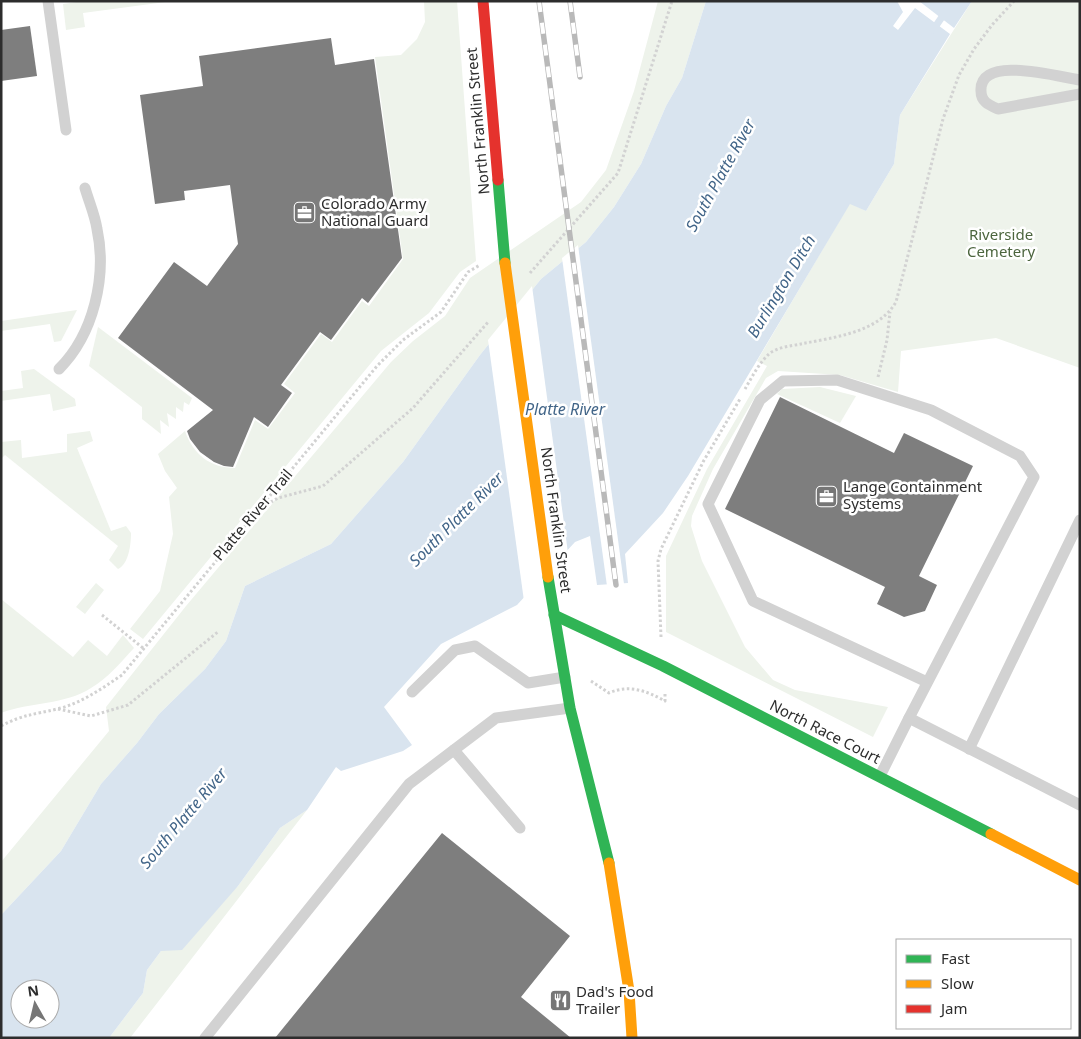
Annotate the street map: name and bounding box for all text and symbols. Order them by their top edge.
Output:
street label: North Franklin Street [461,46,493,195]
water label: South Platte River [680,114,760,235]
place label: Colorado Army National Guard [321,193,428,230]
office icon: Colorado Army National Guard [293,201,317,225]
park label: Riverside Cemetery [967,224,1035,261]
water label: Burlington Ditch [742,230,820,342]
water label: Platte River [525,398,606,420]
street label: North Franklin Street [537,445,577,595]
street label: Platte River Trail [208,464,296,564]
water label: South Platte River [404,466,509,571]
place label: Lange Containment Systems [843,476,983,513]
office icon: Lange Containment Systems [815,484,839,508]
street label: North Race Court [767,695,885,768]
water label: South Platte River [134,762,232,873]
legend [896,939,1071,1029]
text: Fast [941,948,970,968]
text: Slow [941,973,974,993]
north arrow [10,979,60,1029]
text: N [26,980,40,1001]
place label: Dad's Food Trailer [576,981,654,1018]
restaurant icon: Dad's Food Trailer [548,989,572,1013]
text: Jam [939,998,968,1018]

